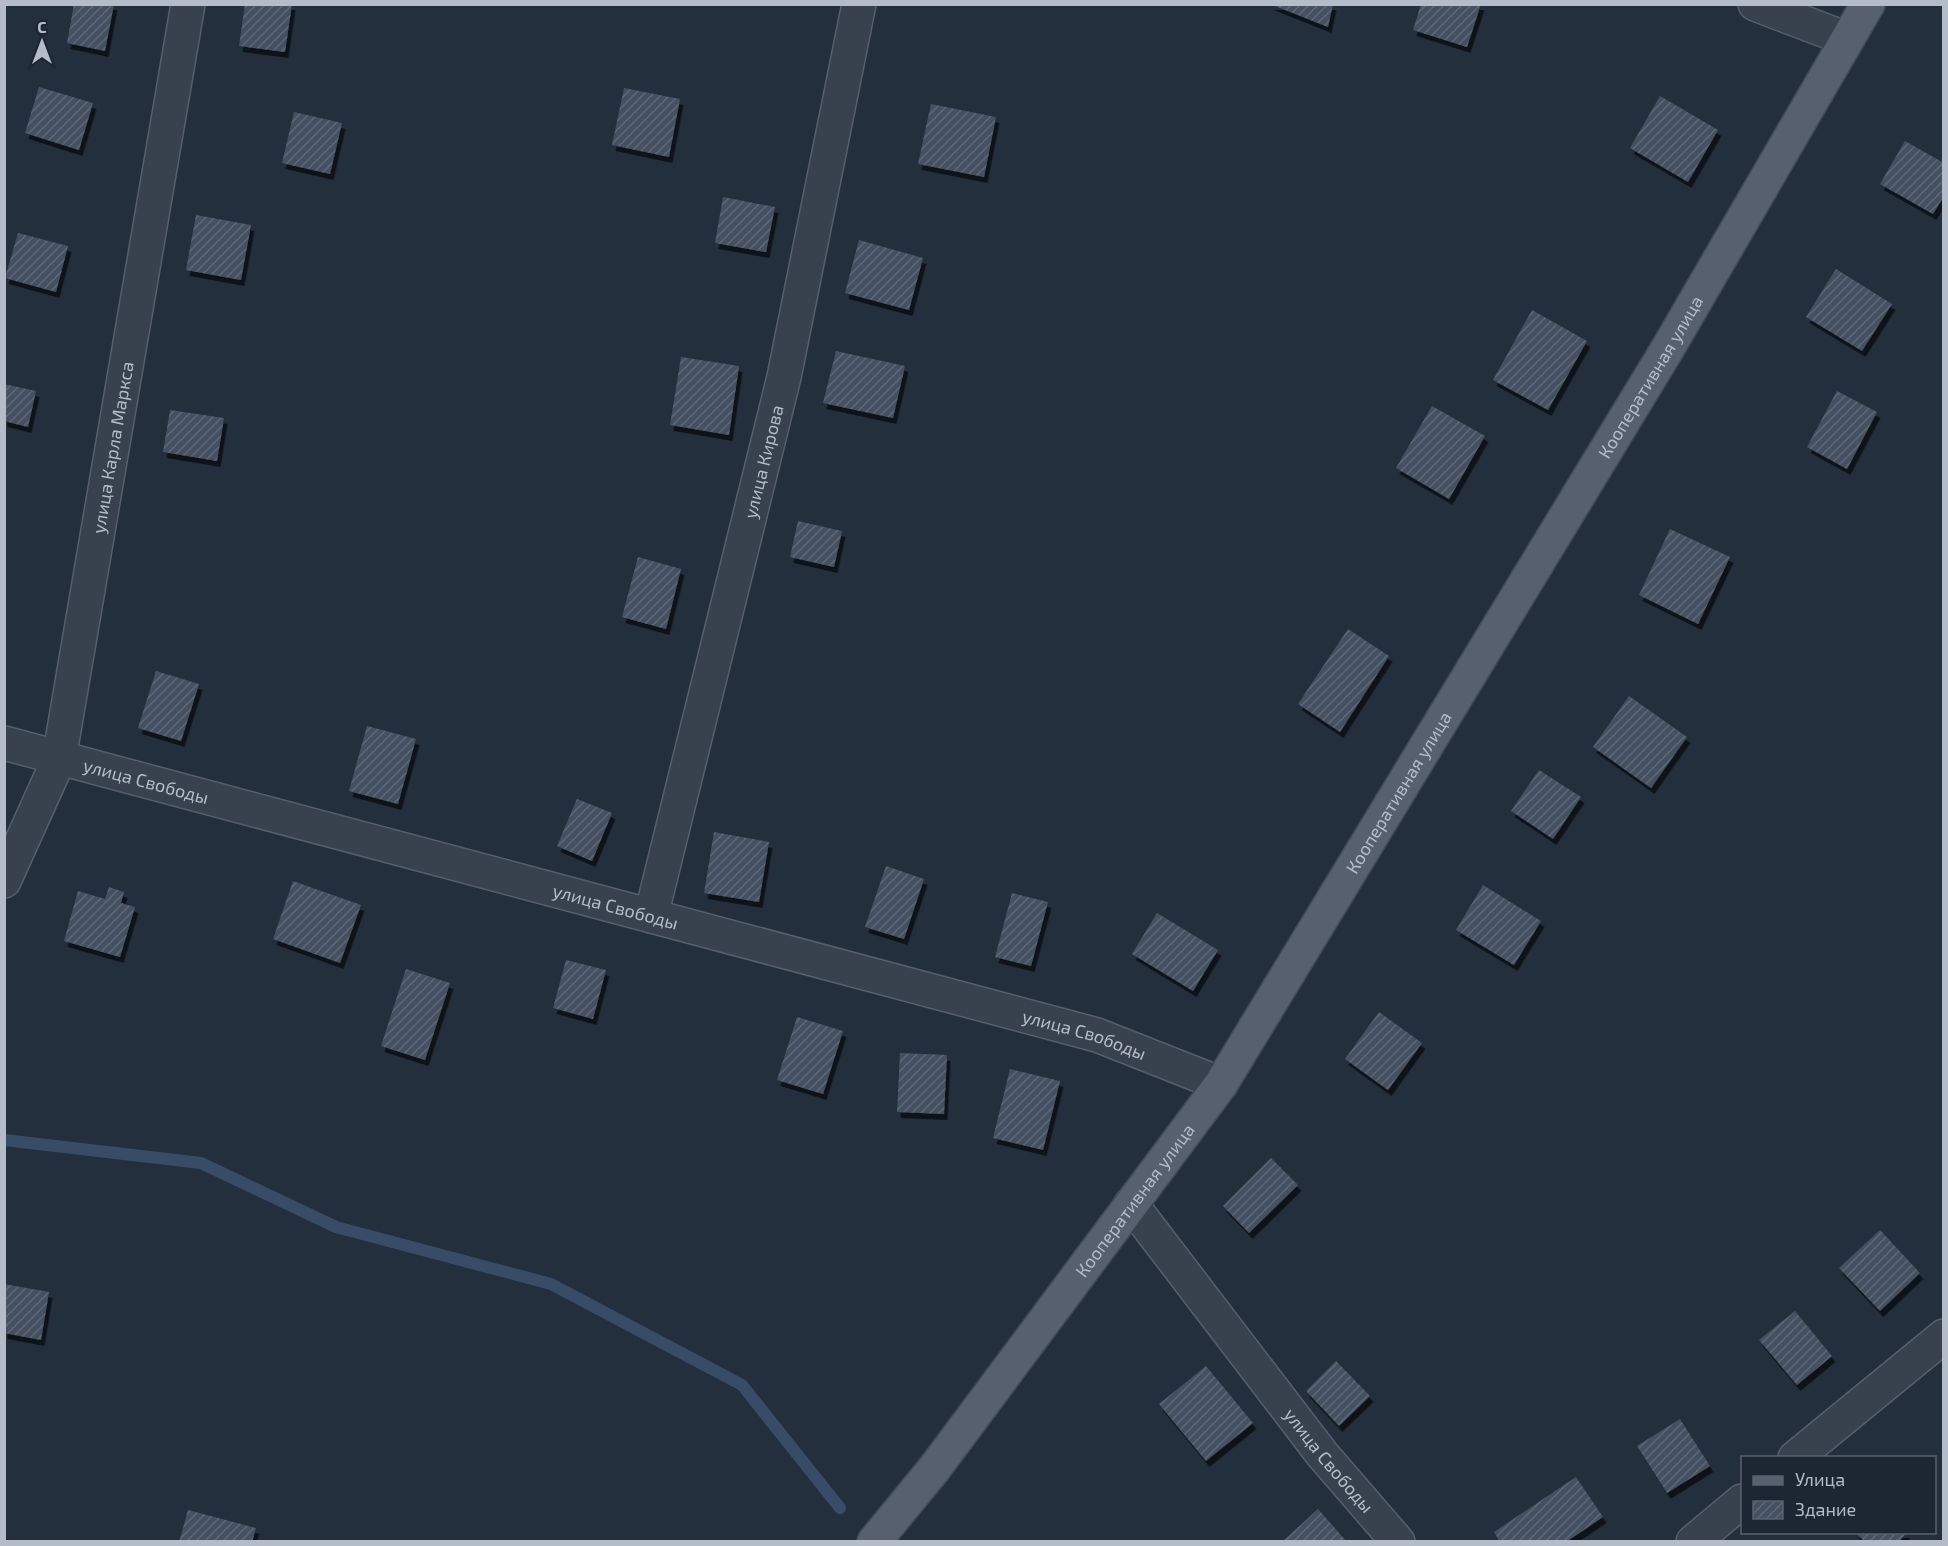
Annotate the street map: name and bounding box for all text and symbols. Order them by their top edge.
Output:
north arrow [12,12,72,72]
text: С [37,17,47,36]
street label: Кооперативная улица [1593,291,1707,462]
street label: улица Карла Маркса [87,360,138,535]
street label: улица Кирова [738,402,788,521]
street label: Кооперативная улица [1341,707,1456,877]
street label: улица Свободы [81,754,211,808]
street label: улица Свободы [550,879,681,934]
street label: улица Свободы [1020,1005,1149,1064]
street label: Кооперативная улица [1070,1119,1199,1281]
street label: улица Свободы [1280,1404,1379,1517]
legend [1741,1456,1936,1534]
text: Улица [1795,1468,1845,1490]
text: Здание [1795,1498,1856,1520]

